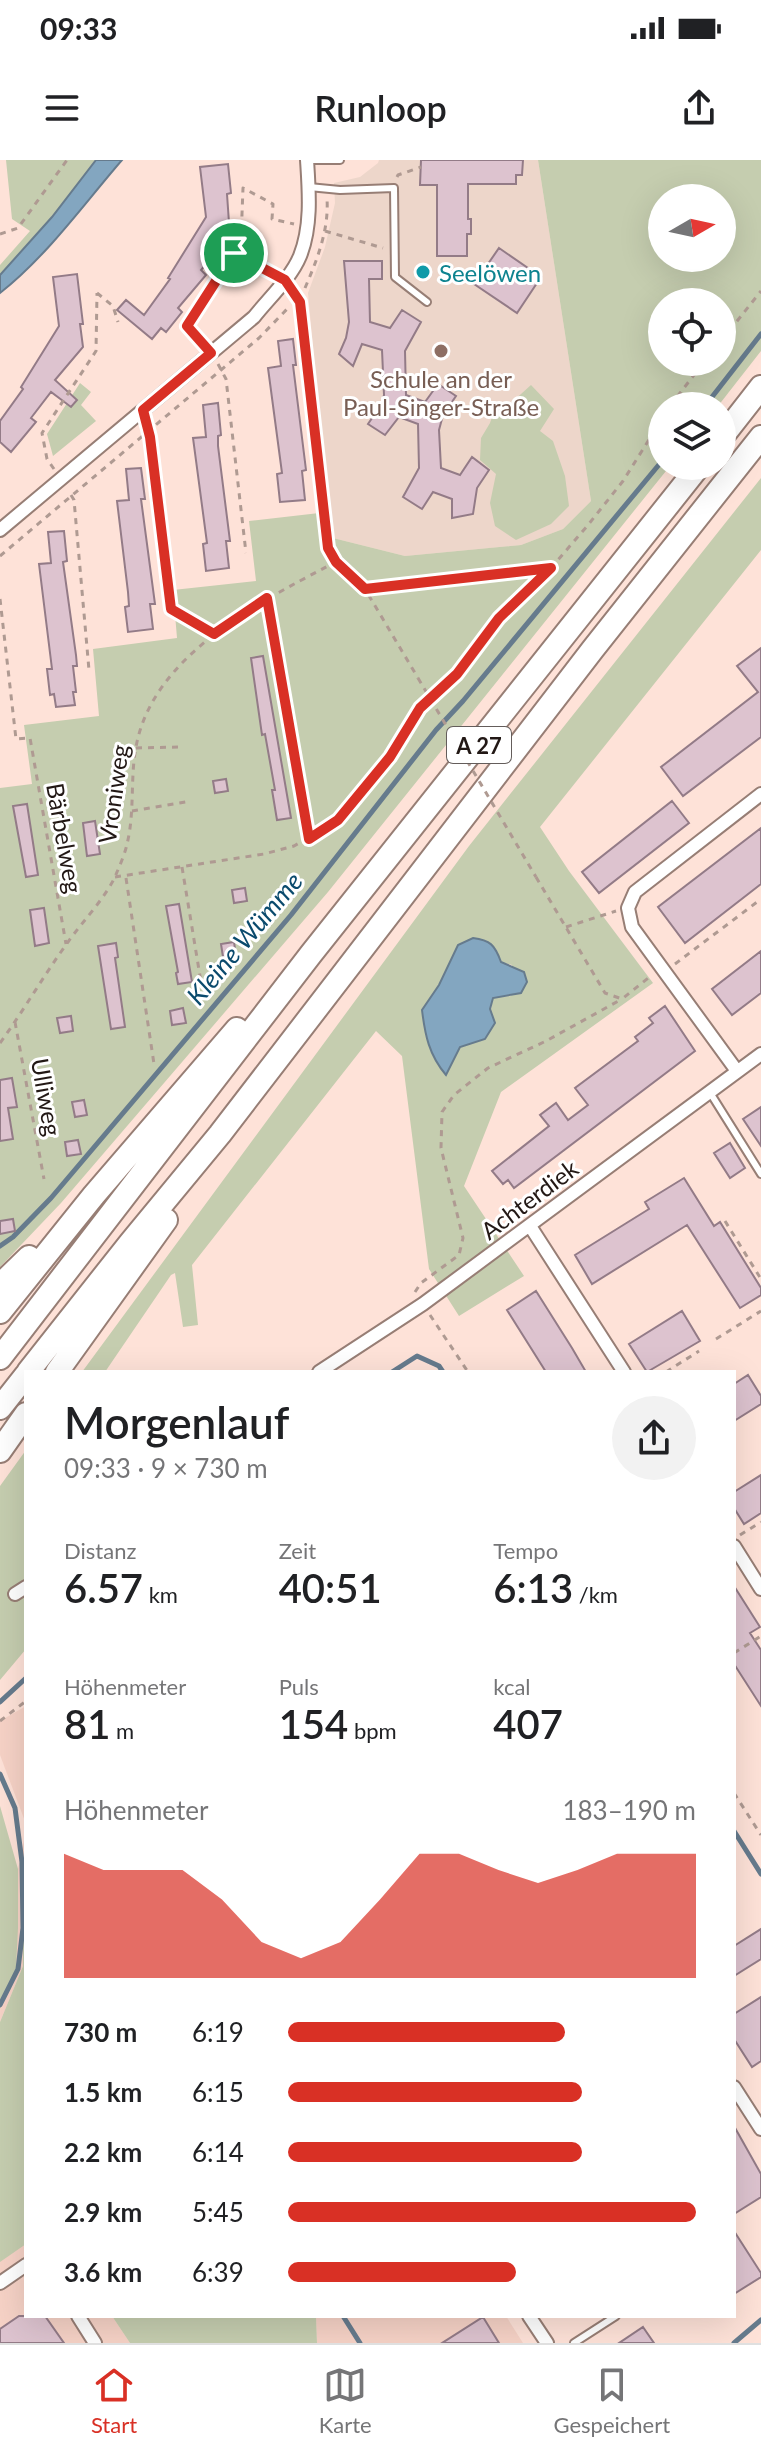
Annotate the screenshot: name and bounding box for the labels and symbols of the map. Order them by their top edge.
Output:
north arrow [648,184,736,272]
pin [200,219,268,287]
place label: Seelöwen [439,258,541,287]
marker: Seelöwen [414,263,432,281]
marker: Schule an der Paul-Singer-Straße [432,342,450,360]
place label: Schule an der Paul-Singer-Straße [343,364,539,421]
road number: A 27 [447,727,511,763]
street label: Vroniweg [92,743,134,845]
street label: Bärbelweg [41,781,89,895]
water label: Kleine Wümme [179,865,309,1011]
street label: Ulliweg [26,1056,68,1138]
street label: Achterdiek [475,1153,584,1245]

